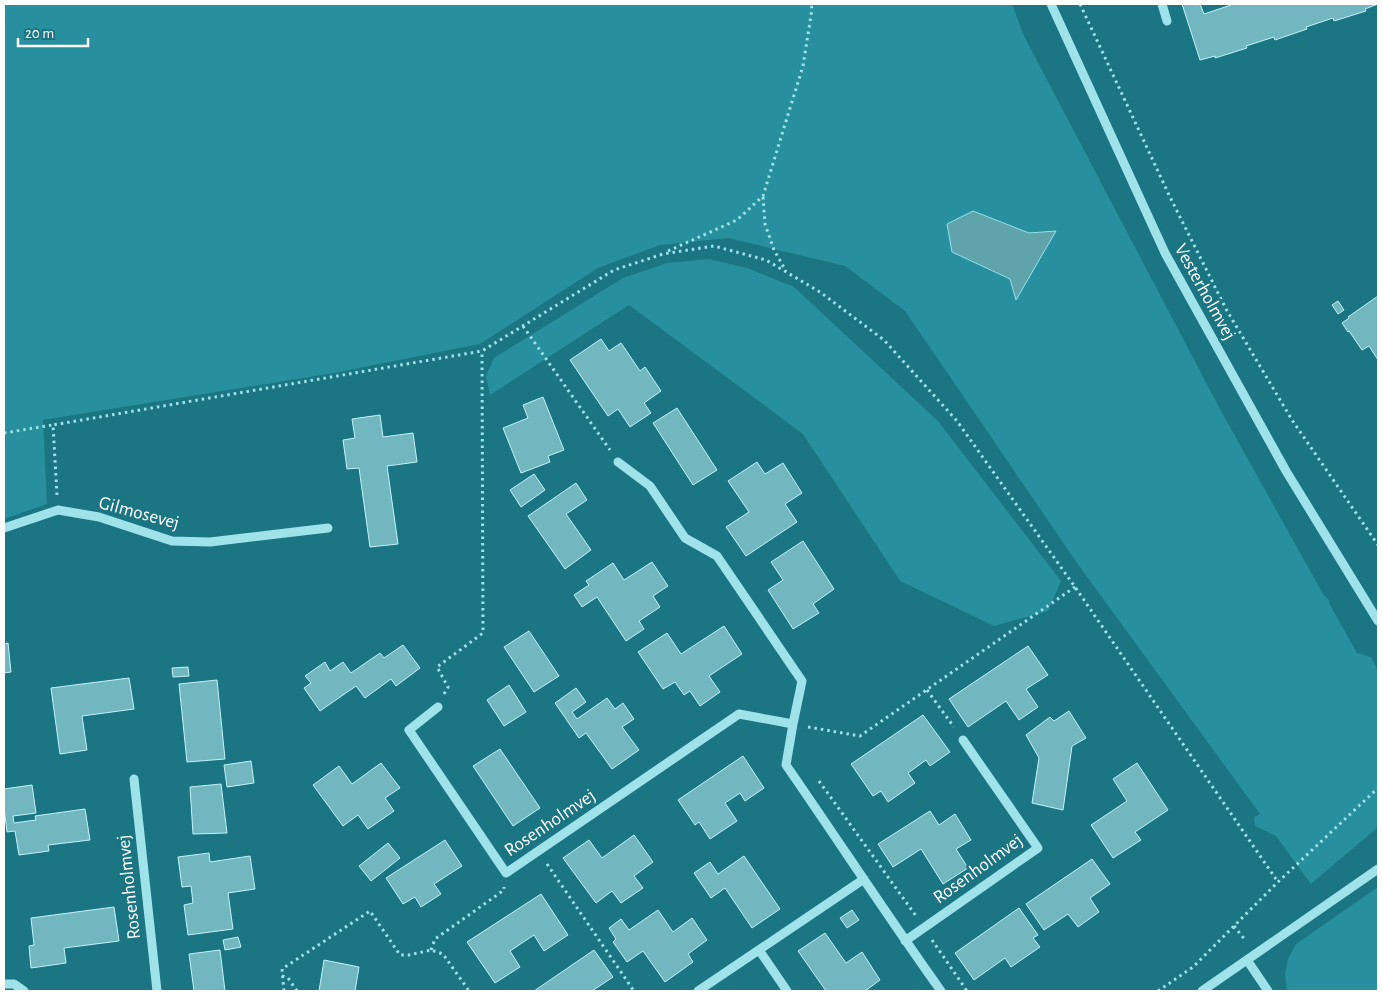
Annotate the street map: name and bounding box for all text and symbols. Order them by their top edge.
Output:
scale bar [18,15,88,47]
text: 20 m [25,26,54,41]
street label: Vesterholmvej [1171,241,1239,343]
street label: Gilmosevej [97,493,181,533]
street label: Rosenholmvej [501,786,599,860]
street label: Rosenholmvej [930,830,1026,908]
street label: Rosenholmvej [114,834,144,940]

